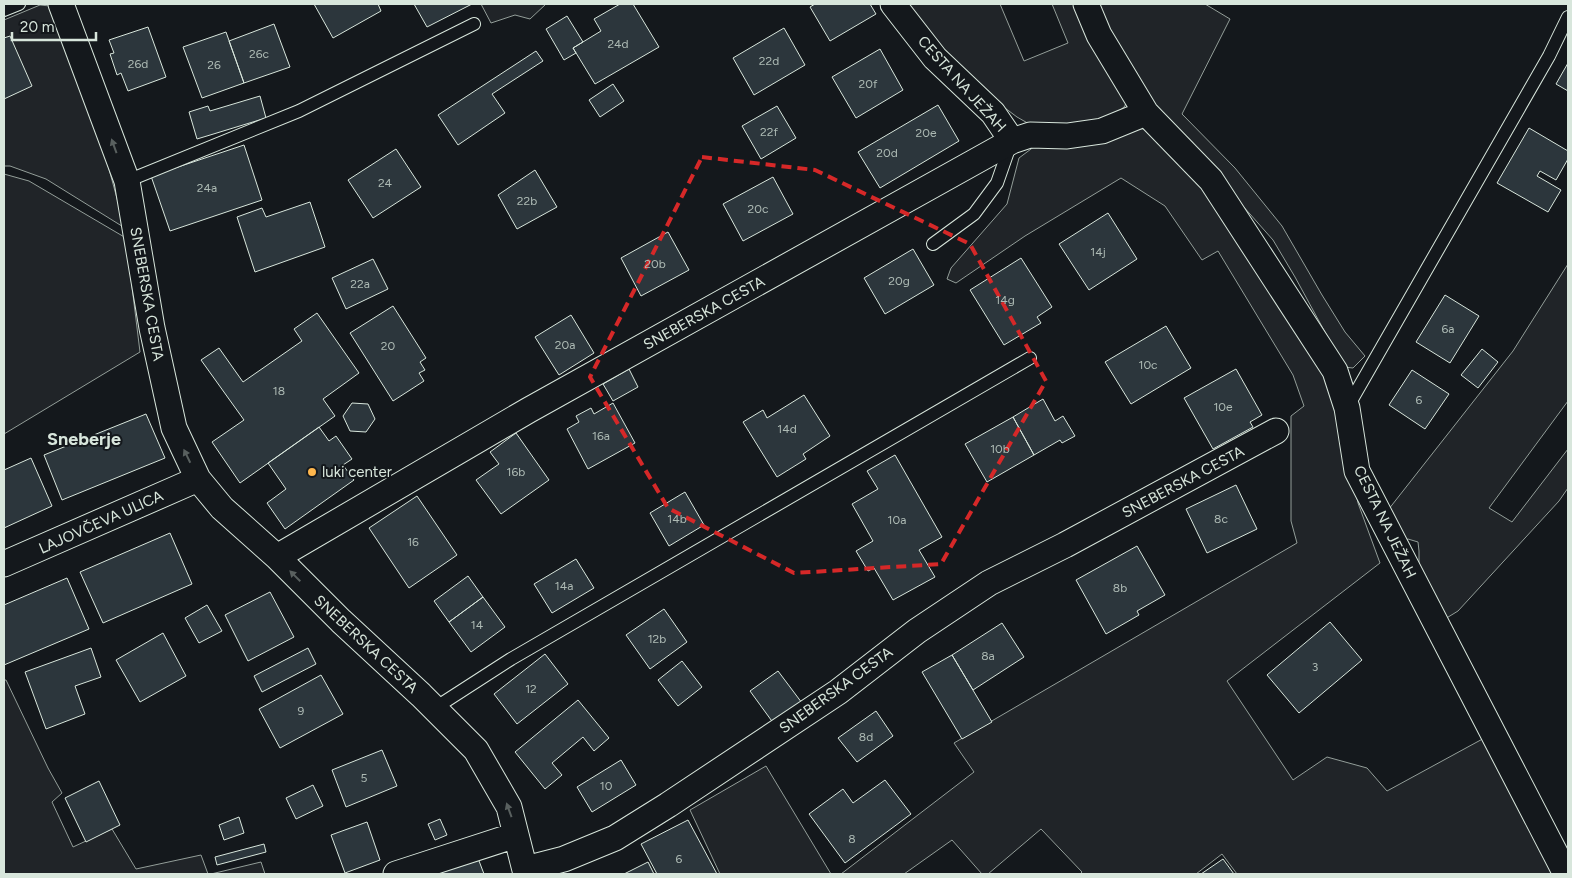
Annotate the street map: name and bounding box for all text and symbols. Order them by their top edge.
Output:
scale bar [12,10,96,42]
text: 20 m [20,18,54,36]
street label: CESTA NA JEŽAH [914,32,1010,136]
house number: 24d [607,37,629,51]
house number: 26c [249,47,270,61]
house number: 22d [759,54,779,68]
house number: 26d [128,57,148,71]
house number: 26 [207,58,221,72]
house number: 20f [859,77,878,91]
house number: 22f [760,125,778,139]
house number: 20e [916,126,937,140]
one-way arrow [110,138,118,153]
house number: 20d [876,146,898,160]
house number: 24 [378,176,393,190]
house number: 24a [197,181,217,195]
house number: 22b [517,194,537,208]
house number: 20c [748,202,769,216]
street label: SNEBERSKA CESTA [126,226,168,362]
house number: 14j [1090,245,1106,259]
house number: 20b [644,257,666,271]
street label: SNEBERSKA CESTA [640,272,768,354]
house number: 20g [888,274,910,288]
house number: 22a [350,277,370,291]
house number: 14g [995,293,1015,307]
house number: 6a [1442,322,1454,336]
house number: 20a [555,338,575,352]
house number: 20 [381,339,396,353]
house number: 10c [1138,358,1158,372]
house number: 18 [273,384,285,398]
house number: 6 [1416,393,1423,407]
house number: 10e [1213,400,1233,414]
house number: 14d [777,422,797,436]
district label: Sneberje [47,428,121,450]
house number: 16a [592,429,610,443]
house number: 10b [990,442,1010,456]
street label: SNEBERSKA CESTA [1119,442,1247,522]
one-way arrow [183,449,191,463]
place label: luki center [322,463,392,481]
street label: CESTA NA JEŽAH [1350,463,1420,581]
house number: 16b [507,465,525,479]
marker: luki center [306,466,318,478]
street label: LAJOVČEVA ULICA [36,486,166,558]
house number: 14b [667,512,687,526]
house number: 8c [1214,512,1228,526]
house number: 10a [888,513,906,527]
house number: 16 [407,535,419,549]
one-way arrow [289,570,301,582]
house number: 14a [555,579,573,593]
house number: 8b [1113,581,1127,595]
street label: SNEBERSKA CESTA [310,591,422,697]
house number: 14 [471,618,484,632]
house number: 12b [648,632,666,646]
street label: SNEBERSKA CESTA [776,643,896,737]
house number: 8a [981,649,995,663]
house number: 3 [1312,660,1318,674]
house number: 12 [525,682,537,696]
house number: 9 [298,704,305,718]
house number: 8d [859,730,873,744]
house number: 5 [361,771,368,785]
house number: 10 [600,779,613,793]
one-way arrow [505,803,512,818]
house number: 8 [848,832,856,846]
house number: 6 [676,852,683,866]

